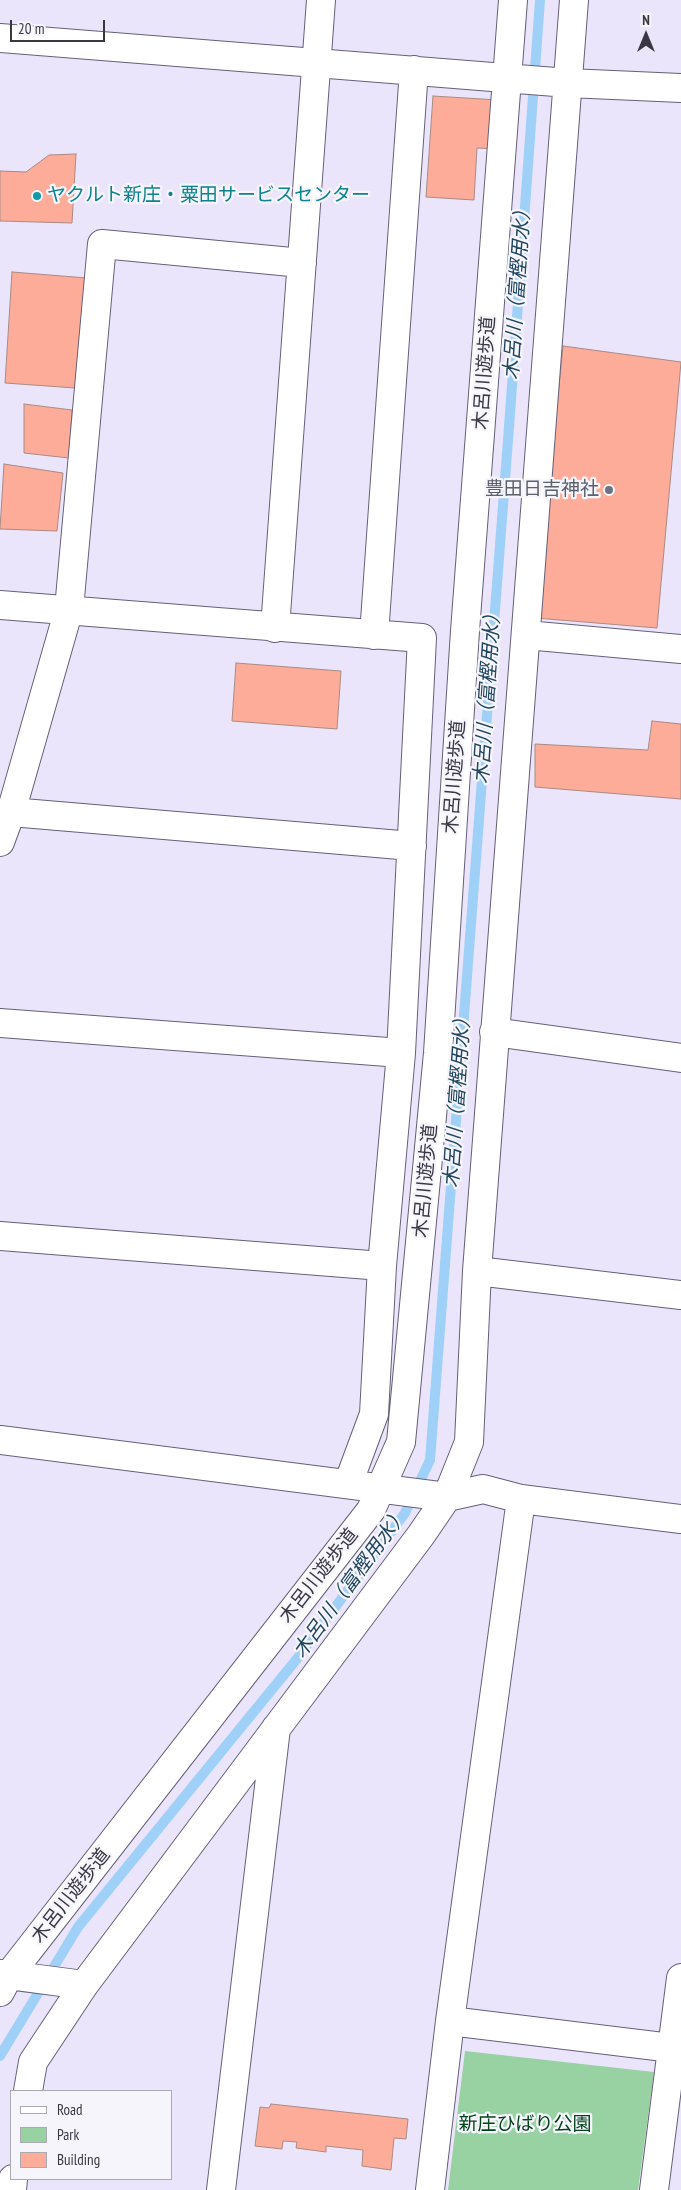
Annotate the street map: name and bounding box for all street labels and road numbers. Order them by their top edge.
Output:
street label: 木呂川遊歩道 [470,315,500,431]
street label: 木呂川遊歩道 [440,719,470,835]
street label: 木呂川遊歩道 [410,1123,442,1239]
street label: 木呂川遊歩道 [275,1524,363,1628]
street label: 木呂川遊歩道 [27,1844,115,1948]

